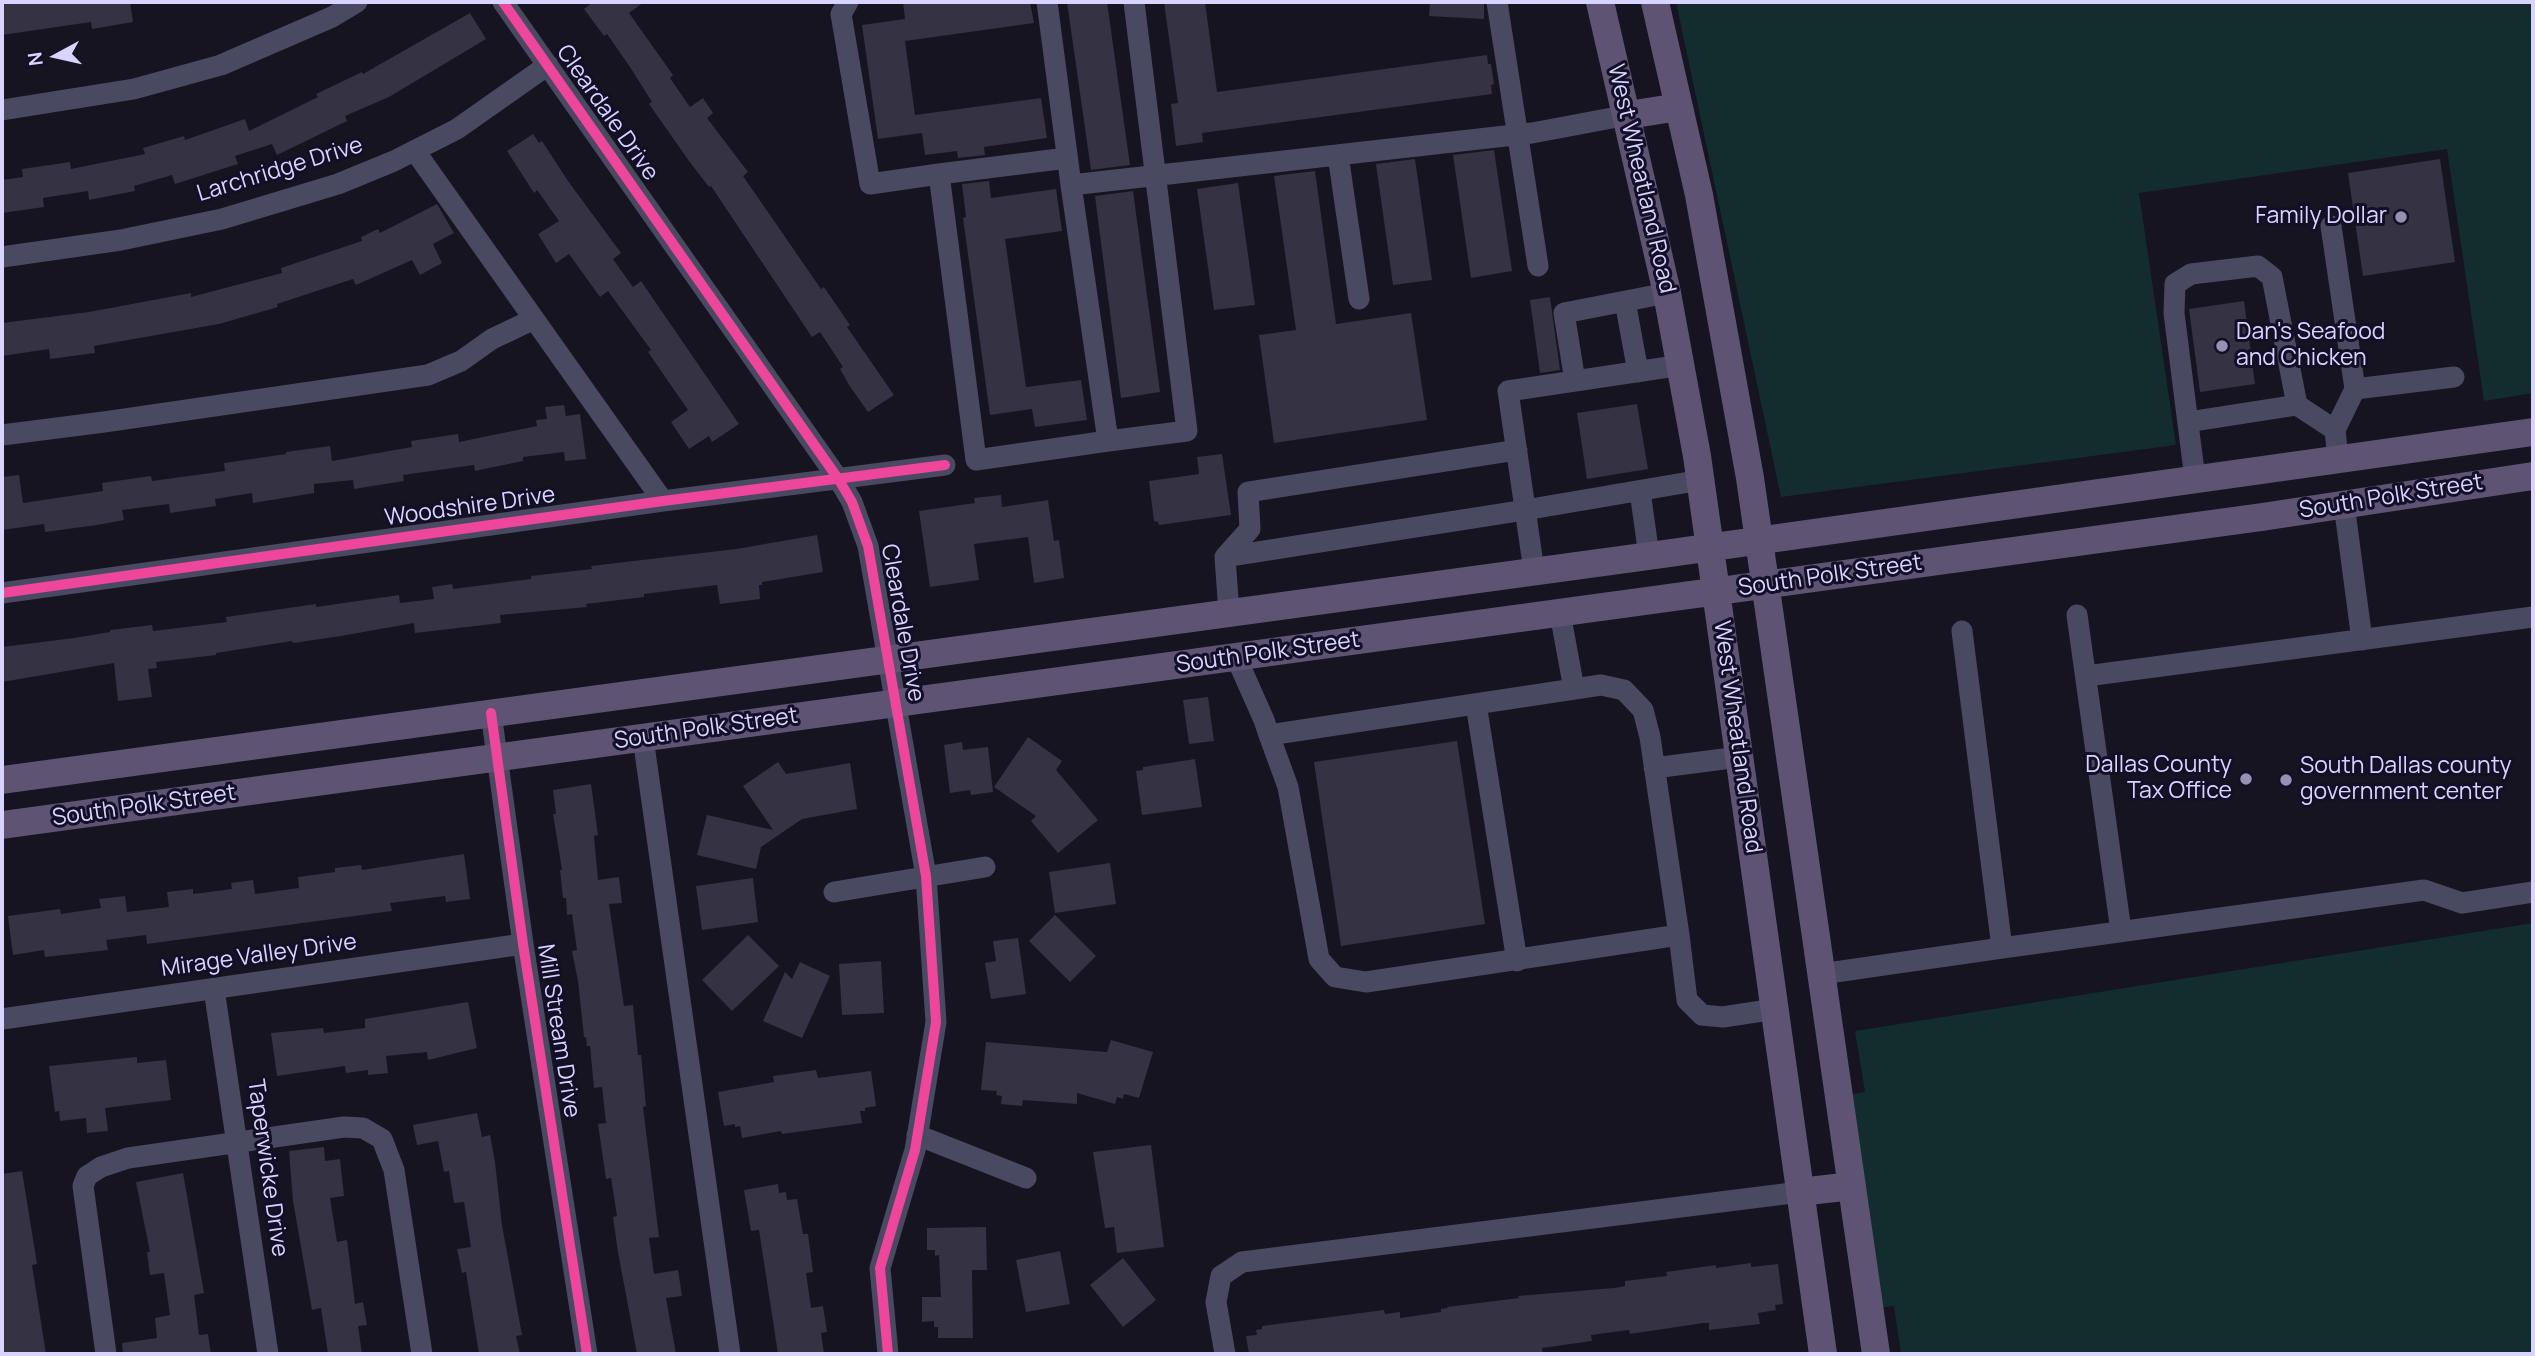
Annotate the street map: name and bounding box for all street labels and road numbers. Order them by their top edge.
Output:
street label: Cleardale Drive [550,40,664,186]
street label: West Wheatland Road [1601,62,1681,296]
street label: Larchridge Drive [194,132,366,208]
street label: South Polk Street [2297,469,2485,525]
street label: Woodshire Drive [383,481,557,533]
street label: Cleardale Drive [875,542,929,704]
street label: South Polk Street [1736,549,1924,603]
street label: West Wheatland Road [1707,619,1767,855]
street label: South Polk Street [1174,626,1362,680]
street label: South Polk Street [612,702,800,756]
street label: South Polk Street [50,779,238,833]
street label: Mirage Valley Drive [160,929,358,983]
street label: Mill Stream Drive [531,942,585,1120]
street label: Taperwicke Drive [241,1077,293,1259]

